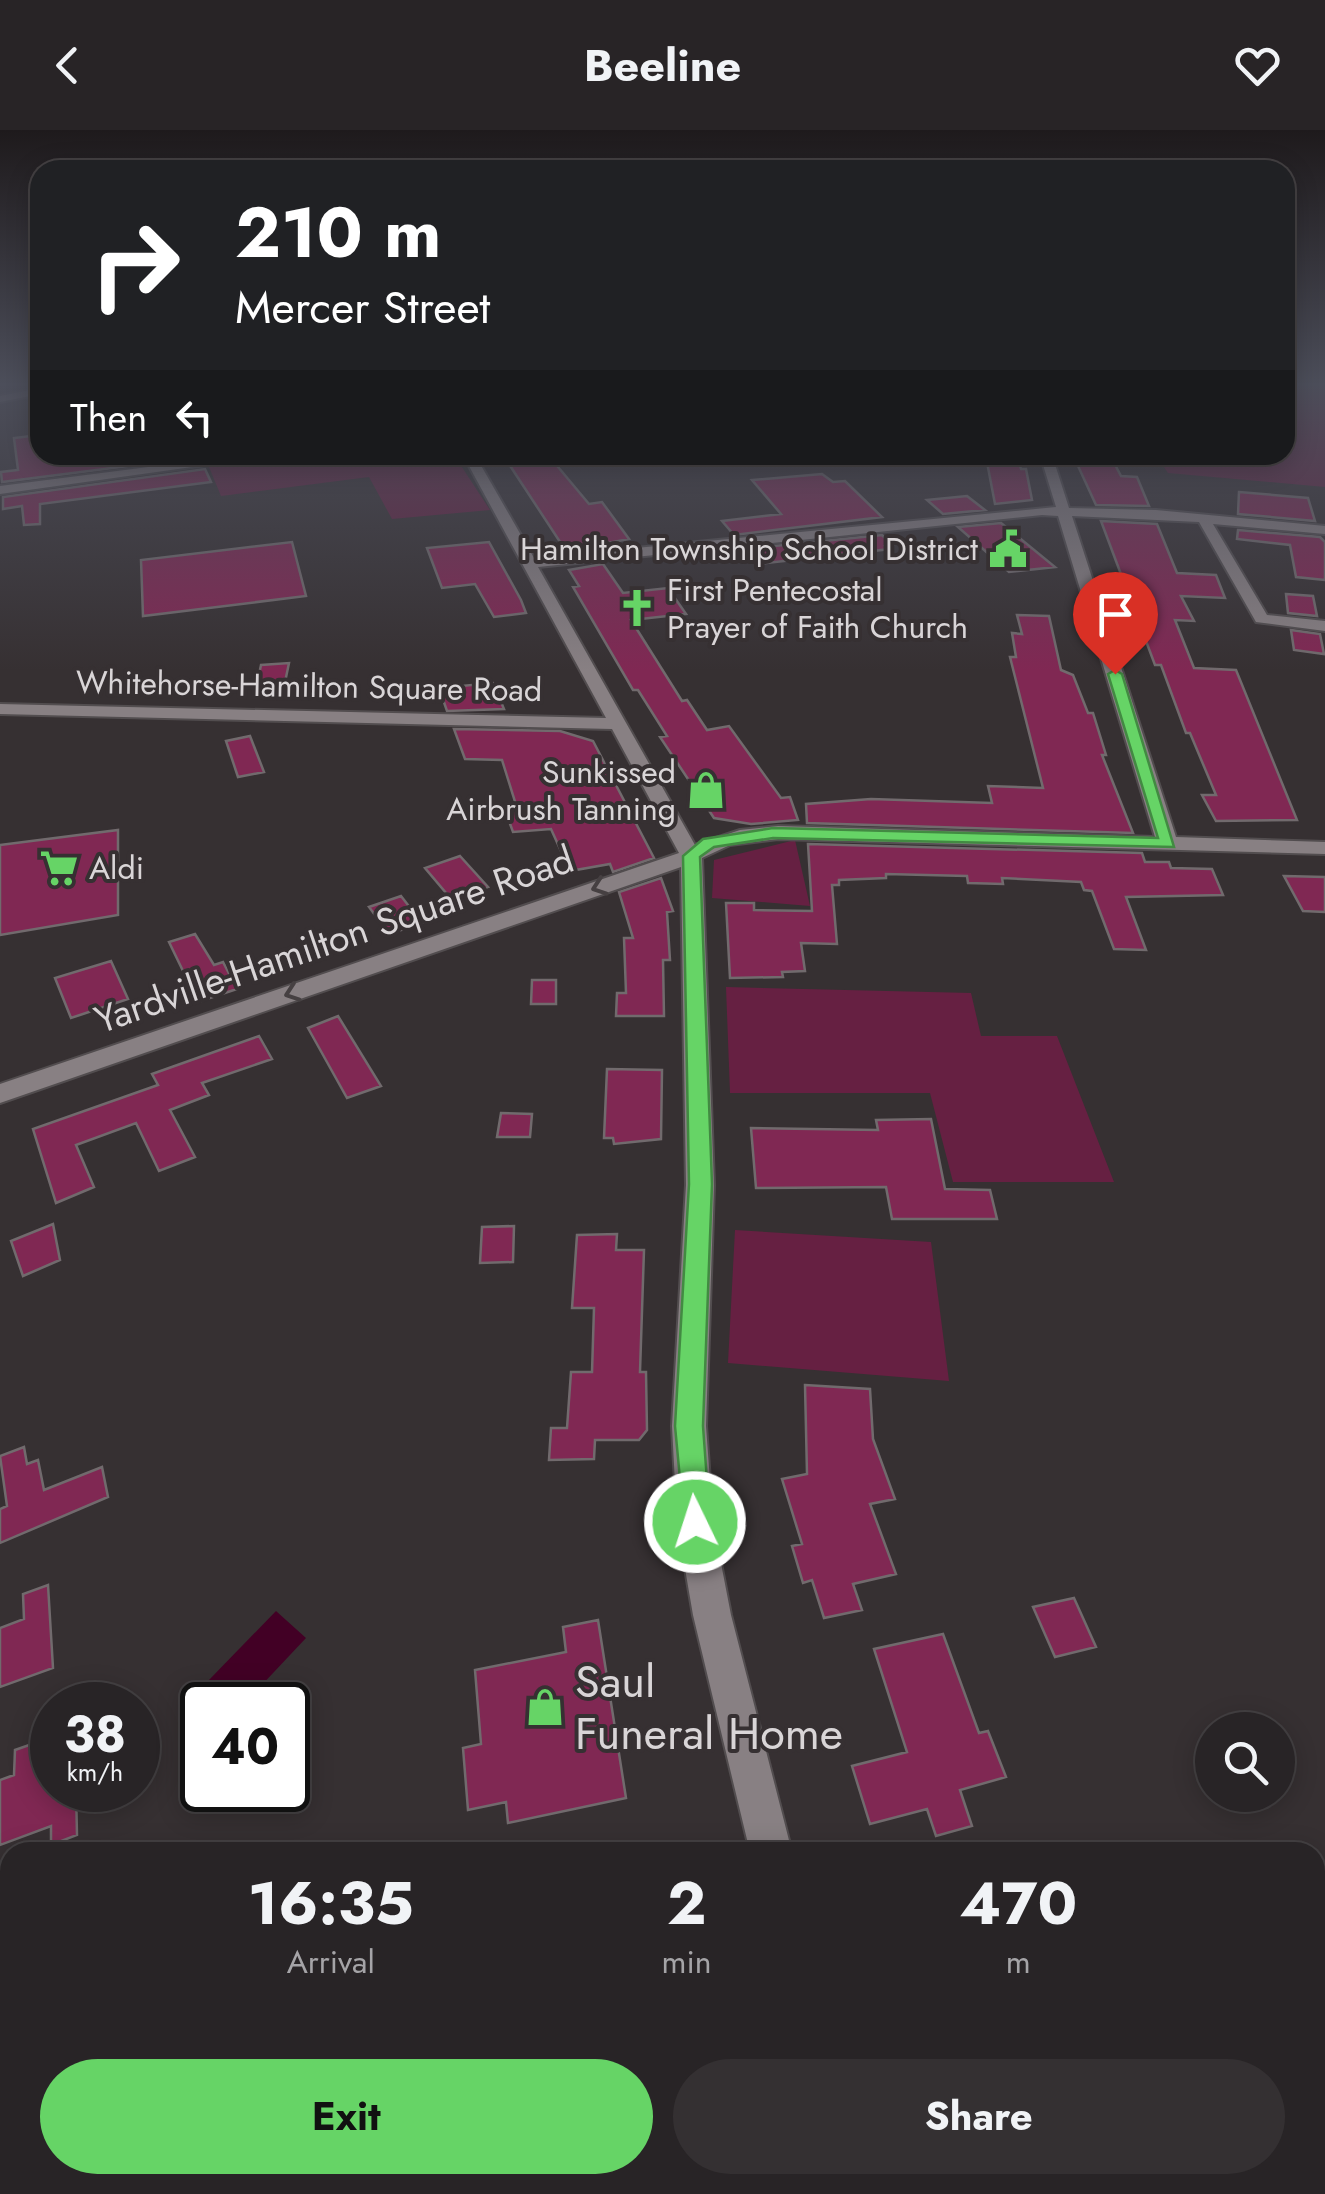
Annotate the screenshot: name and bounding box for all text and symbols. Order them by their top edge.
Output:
text: Beeline [584,33,741,98]
icon: back [40,38,95,93]
icon: heart [1230,38,1285,93]
text: 210 m [235,182,441,283]
icon: right [70,200,200,330]
text: Mercer Street [235,275,490,340]
text: Then [70,390,147,445]
icon: left [167,390,222,445]
place label: Hamilton Township School District [520,526,978,572]
public building icon: Hamilton Township School District [987,528,1029,570]
place label: First Pentecostal Prayer of Faith Church [667,567,968,650]
pin [1073,572,1158,675]
church icon: First Pentecostal Prayer of Faith Church [616,587,658,629]
icon: arrive [1088,587,1143,642]
street label: Whitehorse-Hamilton Square Road [75,659,543,713]
place label: Sunkissed Airbrush Tanning [446,749,676,832]
shop icon: Sunkissed Airbrush Tanning [685,769,727,811]
street label: Yardville-Hamilton Square Road [87,831,581,1047]
place label: Aldi [89,845,144,891]
supermarket icon: Aldi [38,847,80,889]
one-way arrow [592,876,609,896]
one-way arrow [284,981,301,1002]
position arrow [643,1470,747,1574]
place label: Saul Funeral Home [575,1649,843,1766]
speed limit sign: 40 [180,1682,310,1812]
shop icon: Saul Funeral Home [524,1686,566,1728]
text: 38 [64,1698,126,1771]
map controls [1195,1712,1295,1812]
button: search [1195,1712,1295,1812]
text: km/h [67,1754,123,1790]
text: 16:35 [248,1860,414,1947]
text: 2 [667,1860,706,1947]
text: 470 [959,1860,1077,1947]
text: Arrival [287,1939,375,1985]
text: min [662,1939,712,1985]
text: m [1006,1939,1031,1985]
button: Exit [40,2059,653,2174]
button: Share [673,2059,1285,2174]

